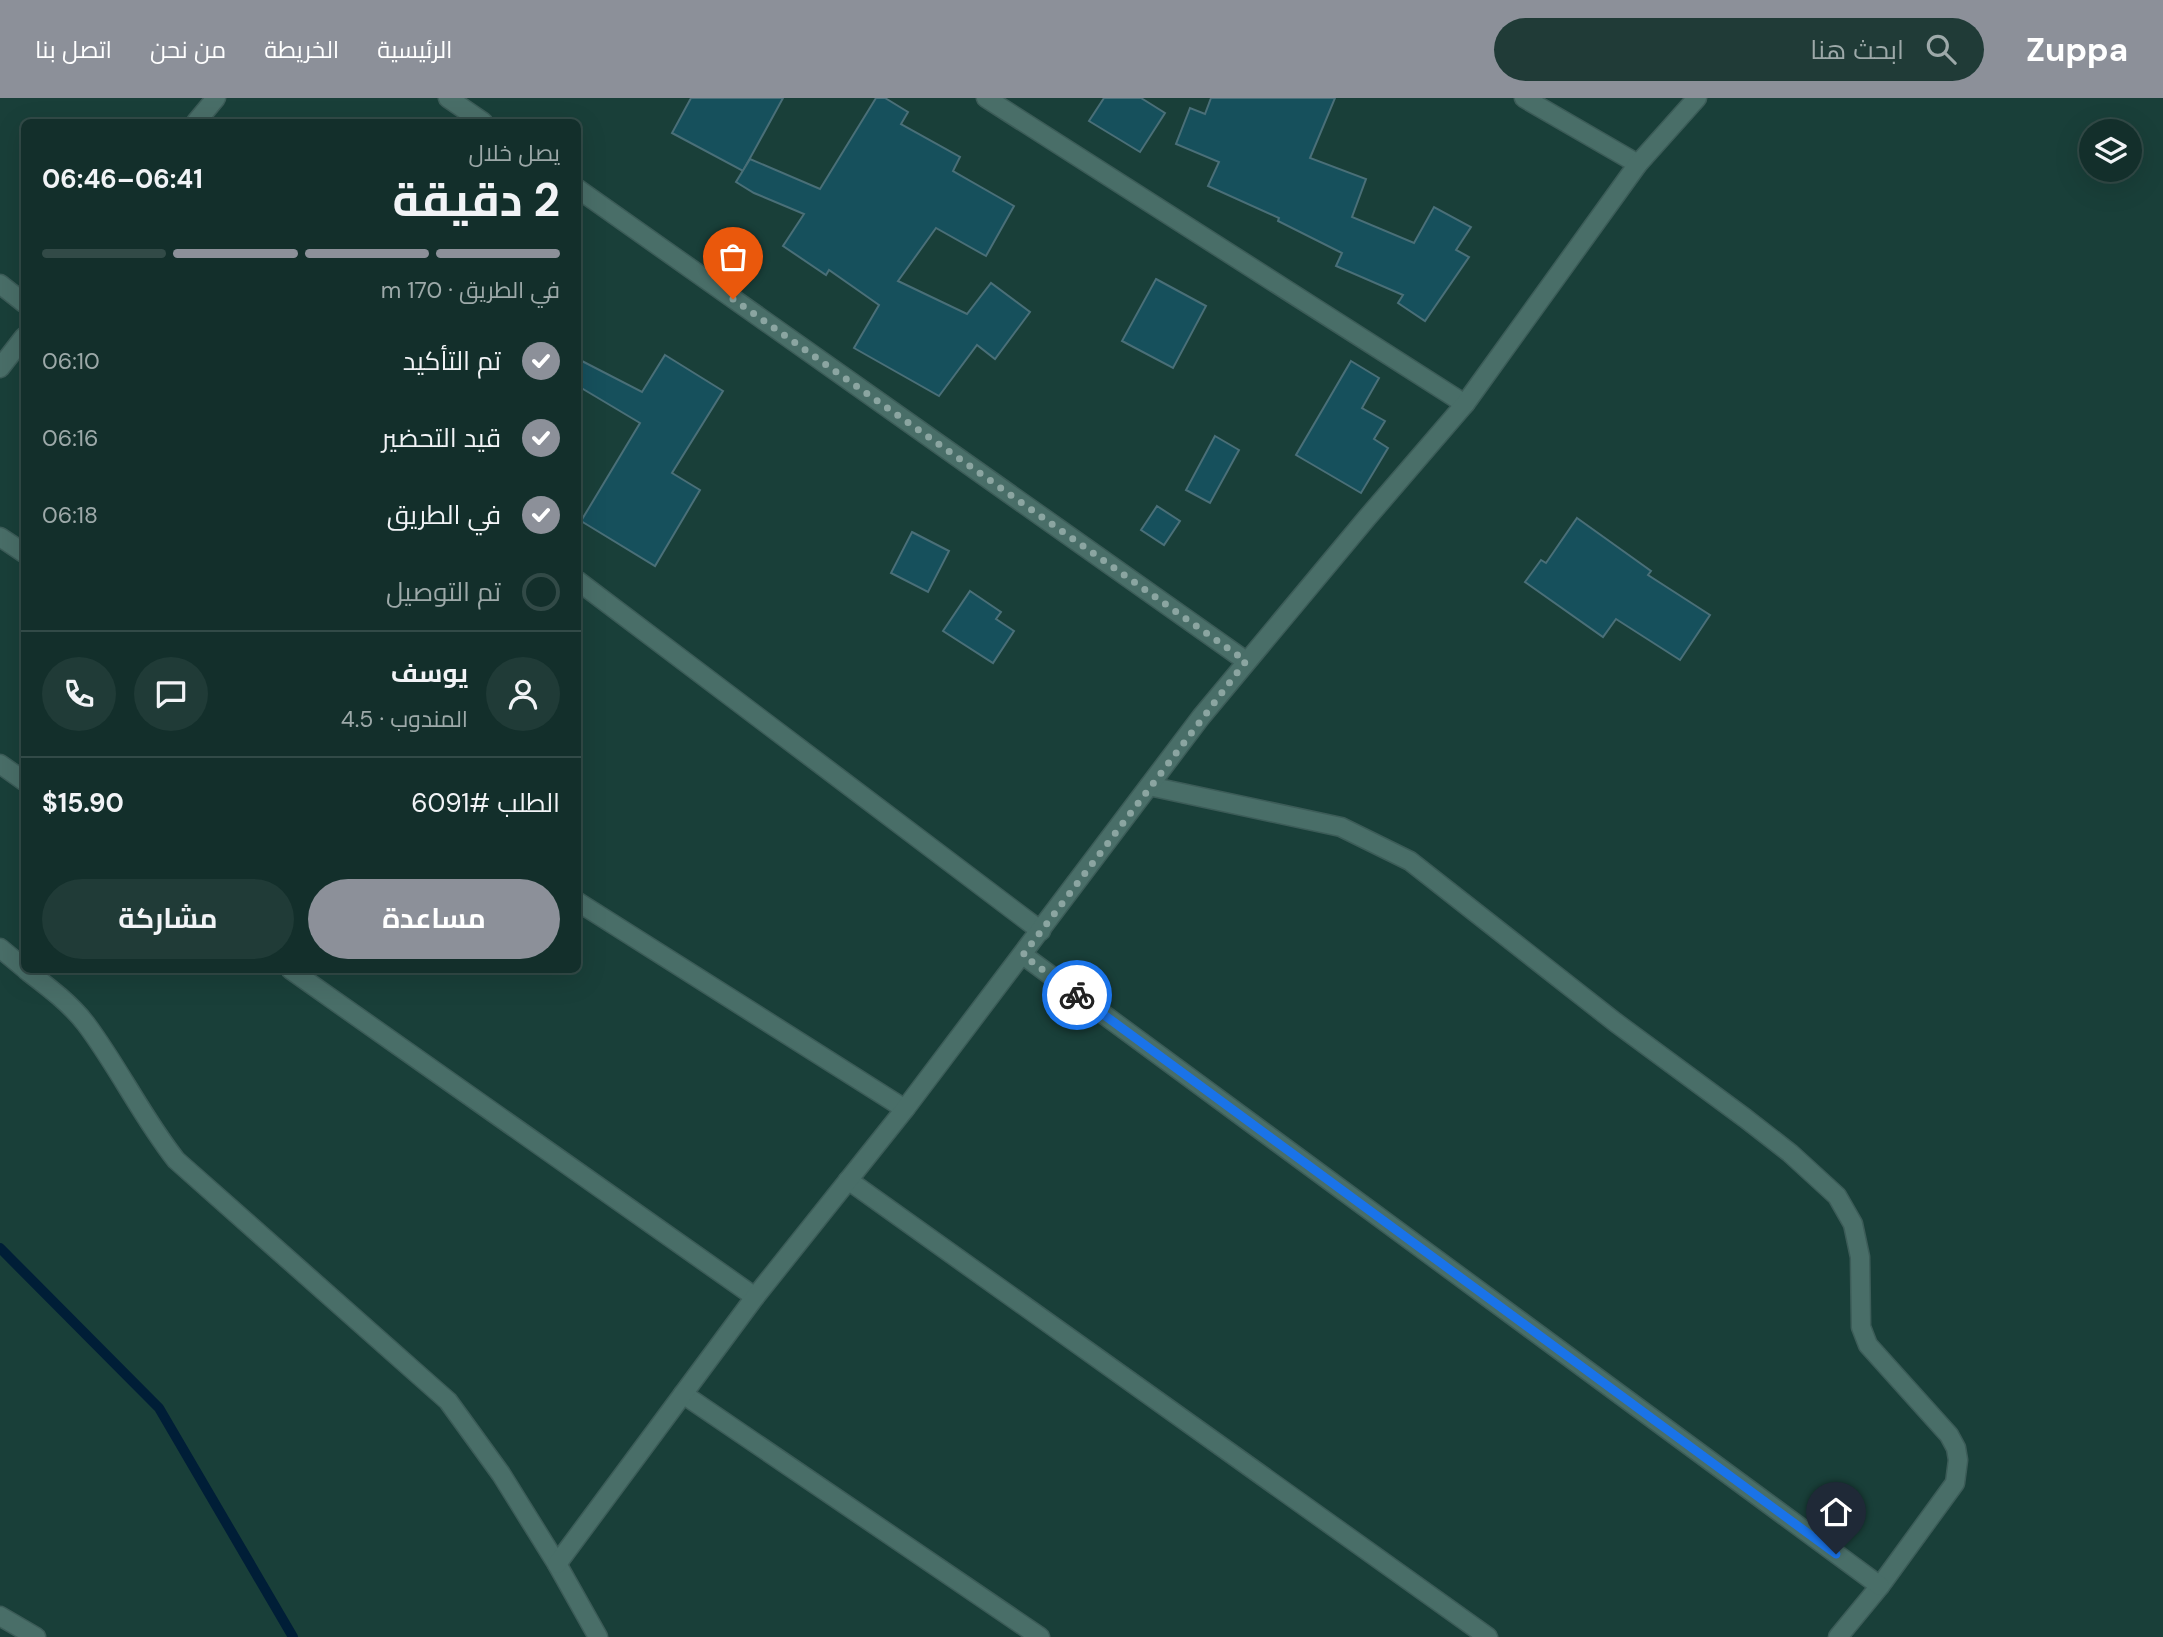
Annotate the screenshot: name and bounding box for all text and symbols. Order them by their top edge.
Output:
search box [1494,18,1984,81]
text: Zuppa [2026,28,2128,71]
icon: search [1922,30,1960,68]
text: ابحث هنا [1810,33,1904,67]
text: اتصل بنا [35,34,112,65]
text: من نحن [150,34,226,65]
text: الخريطة [264,34,339,65]
text: الرئيسية [377,34,452,65]
map controls [2079,119,2142,182]
button: layers [2079,119,2142,182]
text: يصل خلال [469,138,560,168]
text: 06:41–06:46 [42,162,203,196]
text: 2 دقيقة [393,170,560,230]
pin [703,227,763,299]
icon: bag [714,238,752,276]
text: في الطريق · 170 m [381,275,560,305]
icon: check [522,342,560,380]
text: تم التأكيد [403,344,501,378]
text: 06:10 [42,346,100,376]
icon: check [522,419,560,457]
text: قيد التحضير [382,421,501,455]
text: 06:16 [42,423,98,453]
icon: check [522,496,560,534]
text: في الطريق [387,498,501,532]
text: 06:18 [42,500,98,530]
text: تم التوصيل [386,575,501,609]
text: يوسف [391,656,468,690]
button: phone [42,657,116,731]
button: chat [134,657,208,731]
button: person [486,657,560,731]
text: المندوب · 4.5 [341,704,468,734]
text: $15.90 [42,786,124,820]
text: الطلب #6091 [411,786,560,820]
button: مشاركة [42,879,294,959]
button: مساعدة [308,879,560,959]
courier [1042,960,1112,1030]
icon: bike [1058,976,1096,1014]
pin [1806,1482,1866,1554]
icon: home [1817,1493,1855,1531]

